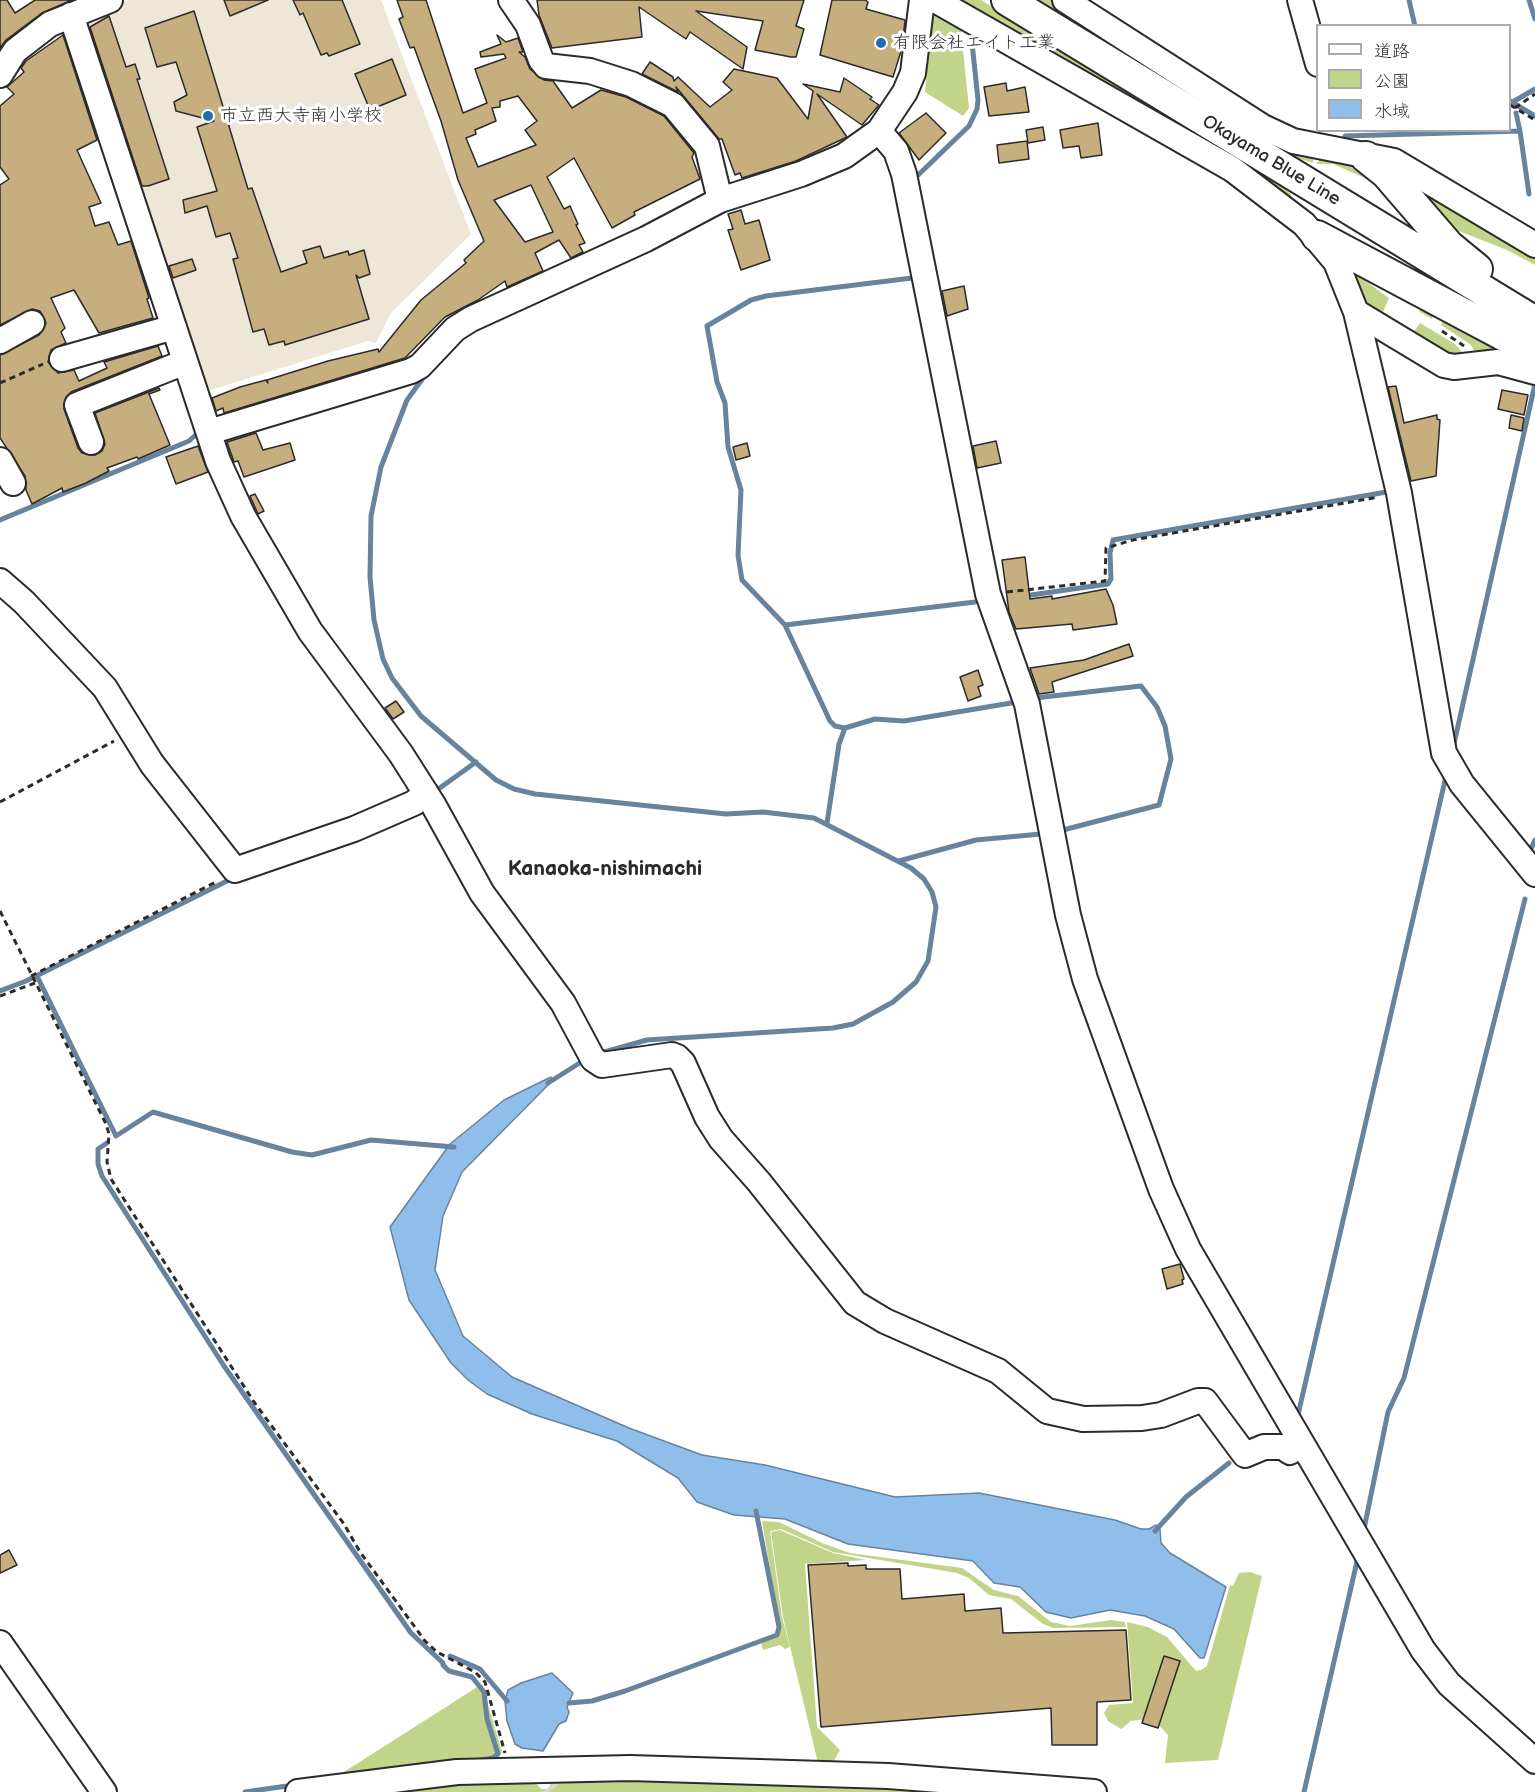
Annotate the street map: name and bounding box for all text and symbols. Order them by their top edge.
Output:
legend [1316,24,1511,132]
place label: 有限会社エイト工業 [893,32,1055,54]
marker: 有限会社エイト工業 [874,36,888,50]
text: 道路 [1374,41,1410,62]
text: 公園 [1374,71,1410,92]
text: 水域 [1374,101,1410,122]
place label: 市立西大寺南小学校 [220,105,382,127]
marker: 市立西大寺南小学校 [201,109,215,123]
street label: Okayama Blue Line [1198,111,1344,211]
district label: Kanaoka-nishimachi [508,857,702,883]

